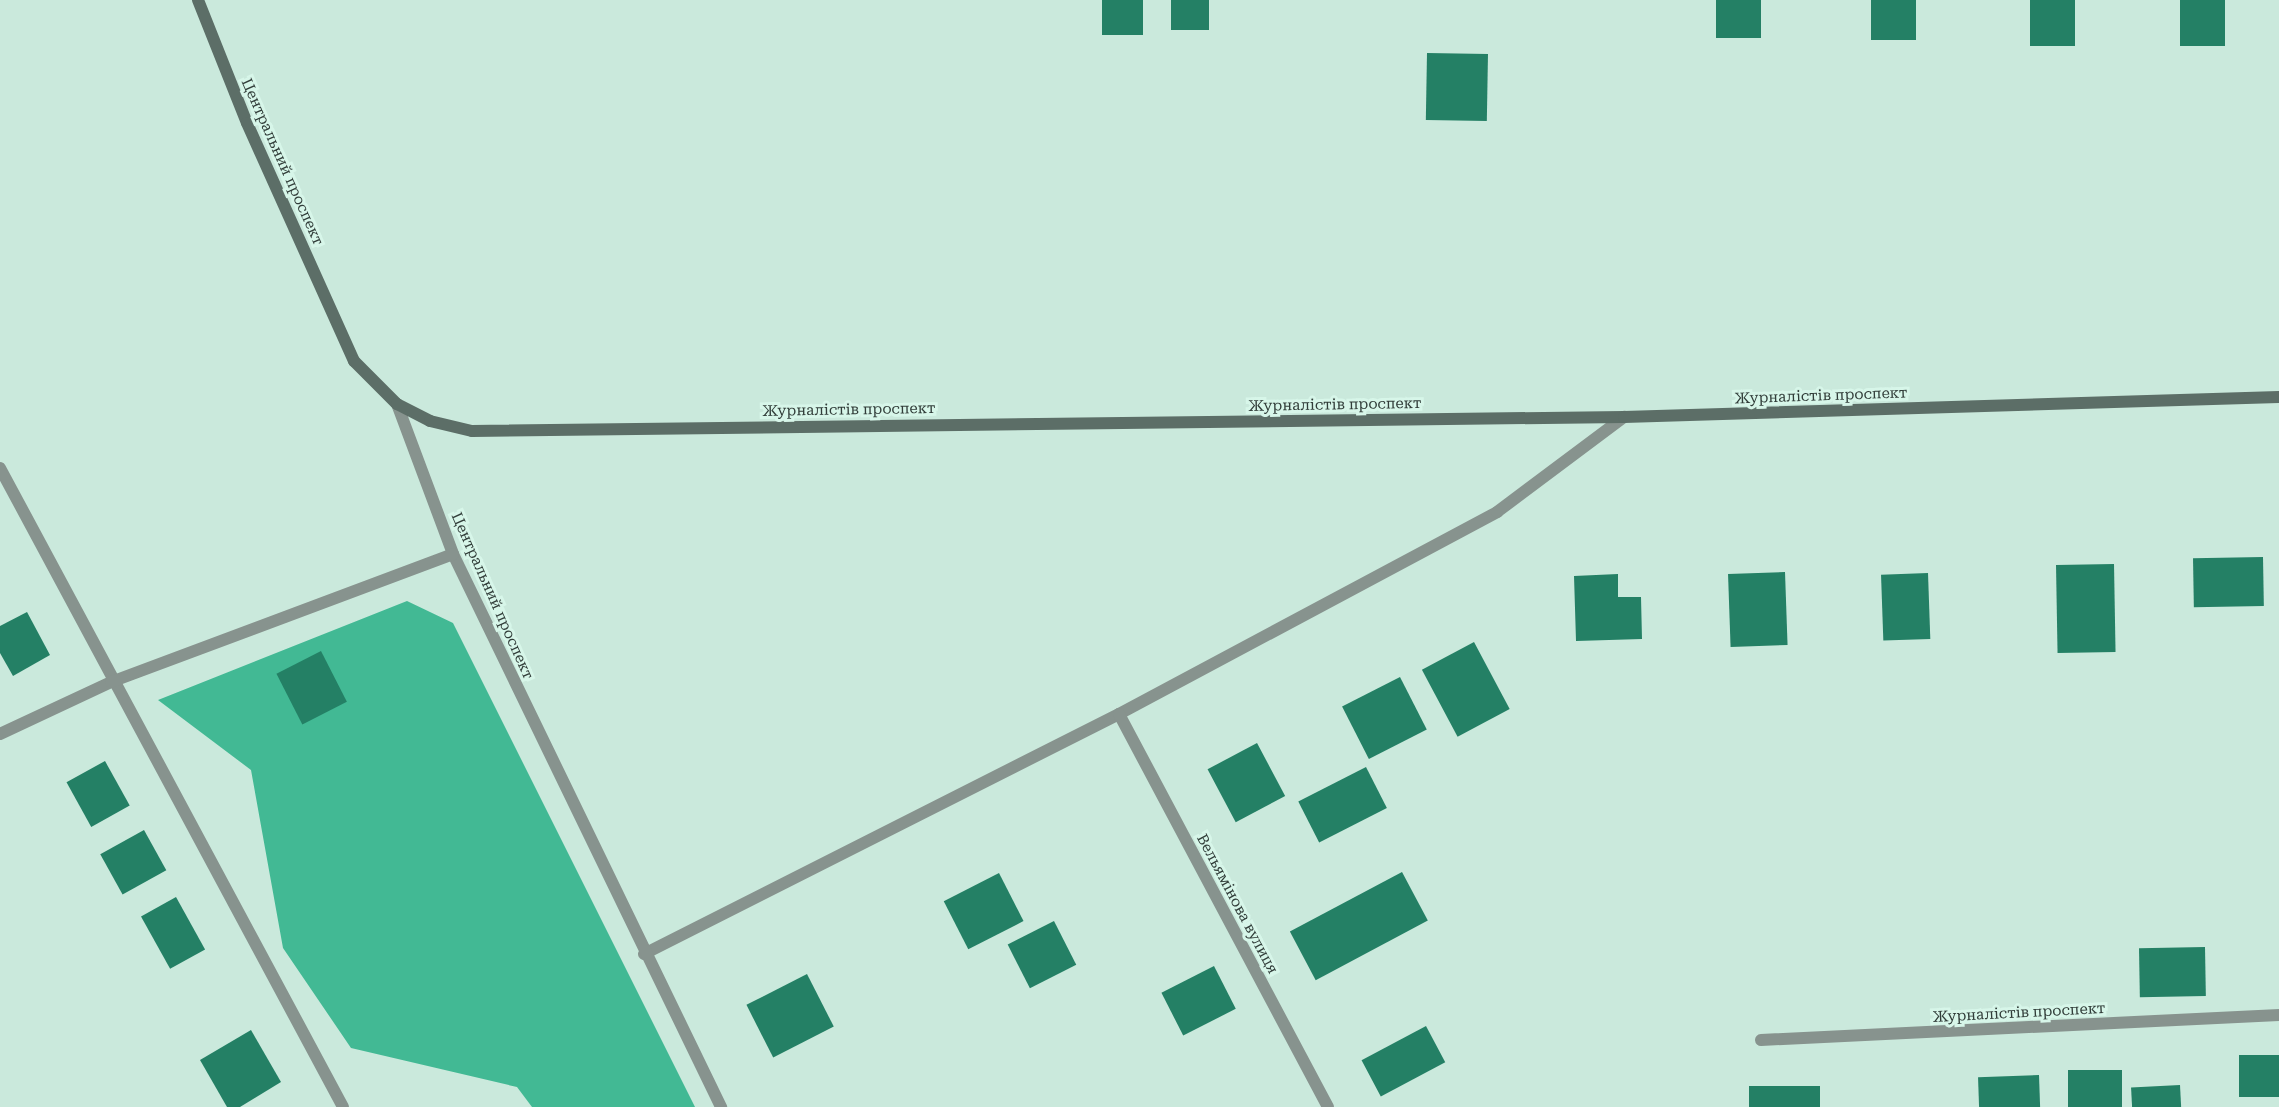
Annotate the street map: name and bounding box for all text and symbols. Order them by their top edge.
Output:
street label: Центральний проспект [237,76,327,248]
street label: Журналістів проспект [1734,384,1908,408]
street label: Журналістів проспект [1248,394,1422,416]
street label: Журналістів проспект [762,399,936,421]
street label: Центральний проспект [447,510,537,682]
street label: Вельямінова вулиця [1193,831,1281,977]
street label: Журналістів проспект [1932,999,2106,1027]

